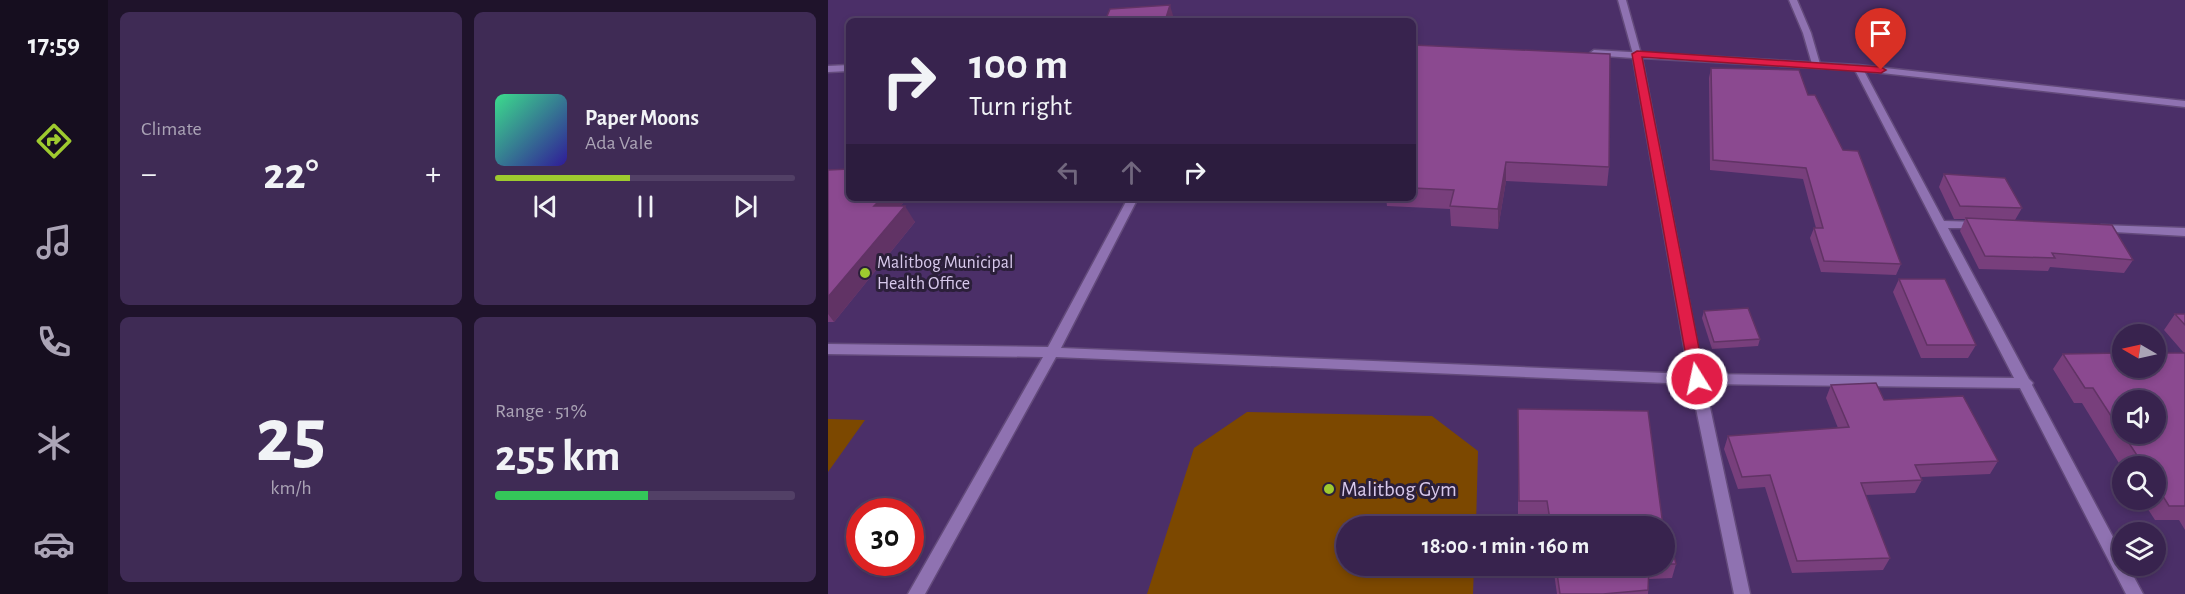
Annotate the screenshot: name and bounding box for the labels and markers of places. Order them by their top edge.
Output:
pin [1855,8,1906,70]
place label: Malitbog Municipal Health Office [877,254,1013,293]
marker: Malitbog Municipal Health Office [858,266,872,280]
place label: Malitbog Gym [1341,479,1457,500]
marker: Malitbog Gym [1322,482,1336,496]

